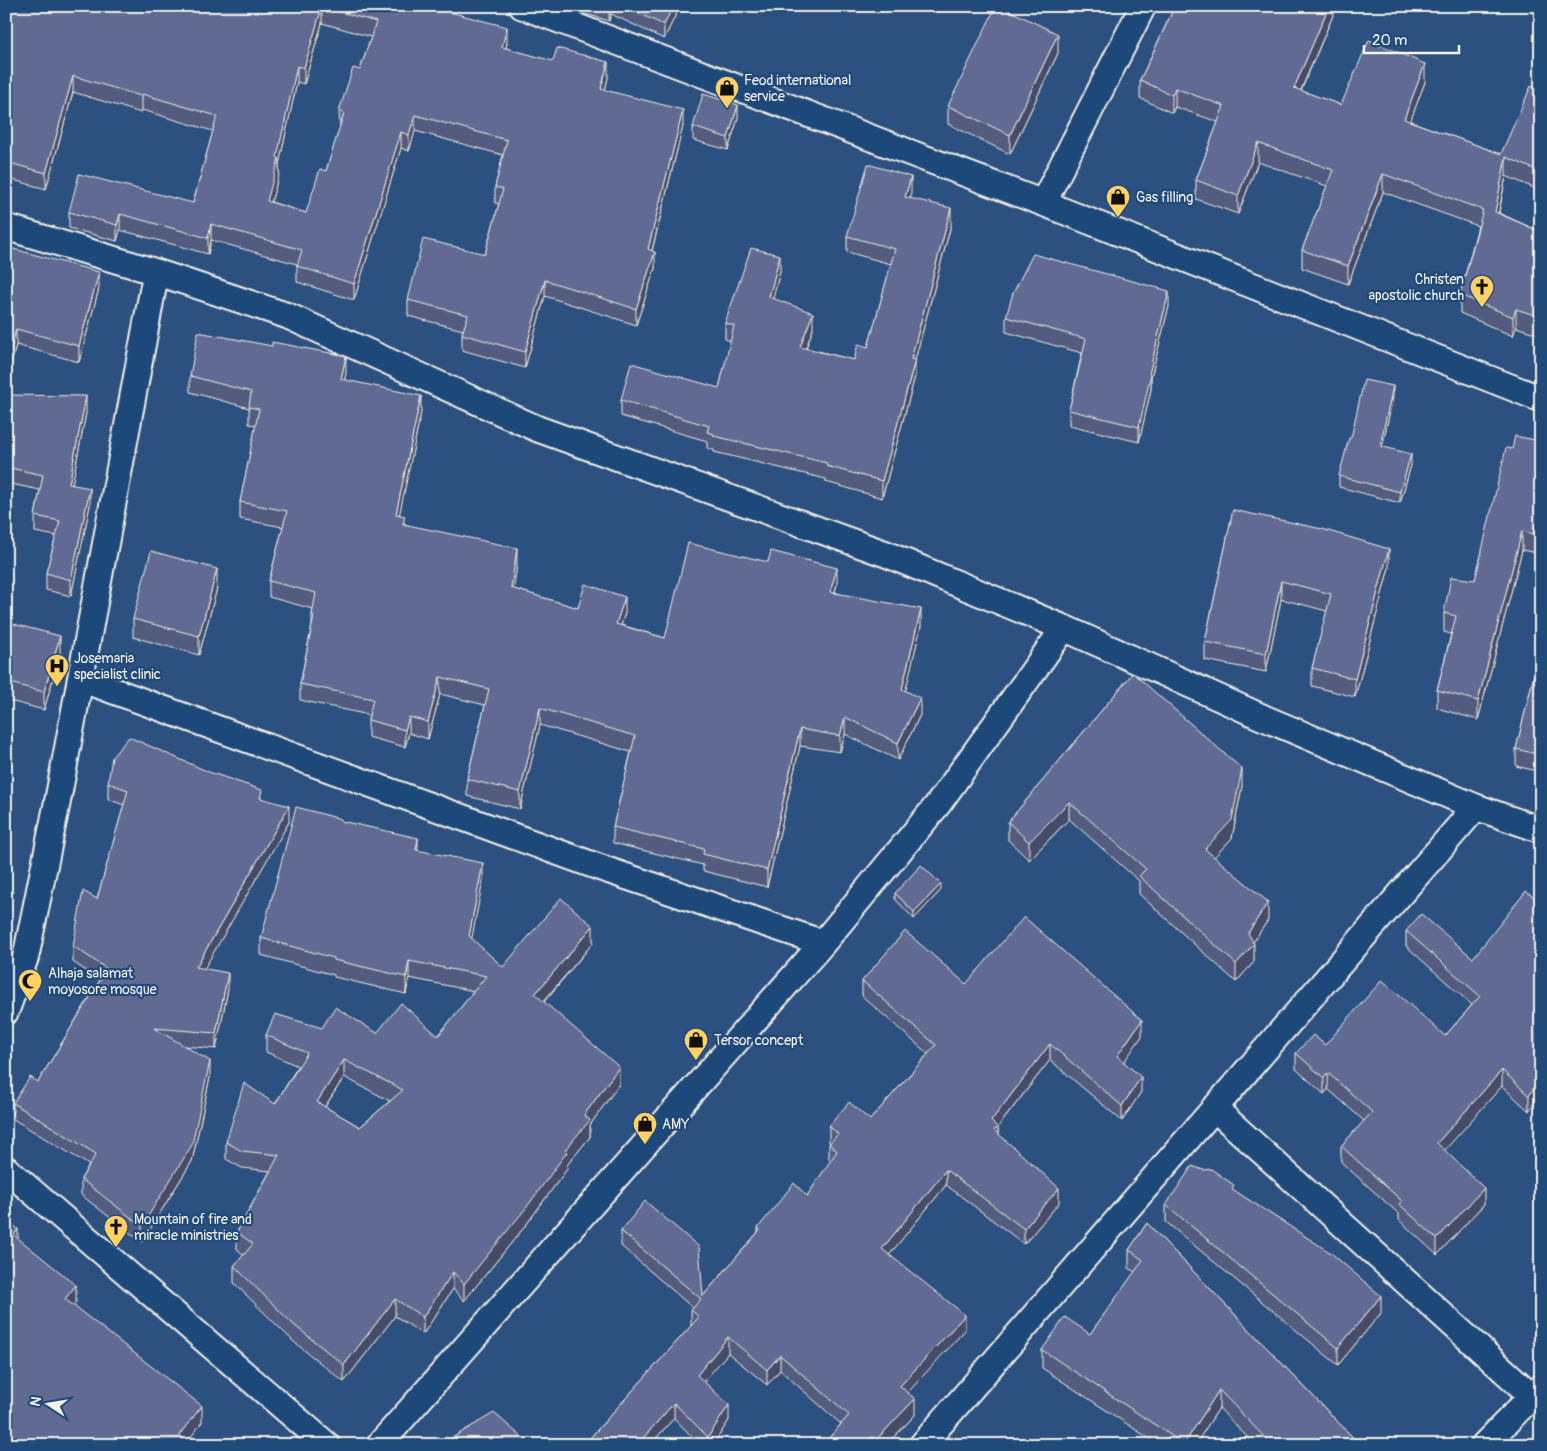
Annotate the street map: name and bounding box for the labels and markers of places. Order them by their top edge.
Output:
place label: Feod international service [744,72,851,105]
shop icon: Feod international service [714,75,740,109]
shop icon: Gas filling [1105,184,1131,218]
place label: Gas filling [1136,189,1193,206]
place label: Christen apostolic church [1369,271,1464,304]
church icon: Christen apostolic church [1469,274,1495,308]
place label: Josemaria specialist clinic [74,650,161,683]
hospital icon: Josemaria specialist clinic [44,653,70,687]
place label: Alhaja salamat moyosore mosque [48,965,157,998]
mosque icon: Alhaja salamat moyosore mosque [17,968,43,1002]
shop icon: Tersor concept [683,1027,709,1061]
place label: Tersor concept [714,1032,804,1049]
shop icon: AMY [632,1111,658,1145]
place label: AMY [662,1116,689,1133]
place label: Mountain of fire and miracle ministries [134,1211,252,1244]
church icon: Mountain of fire and miracle ministries [103,1214,129,1248]

